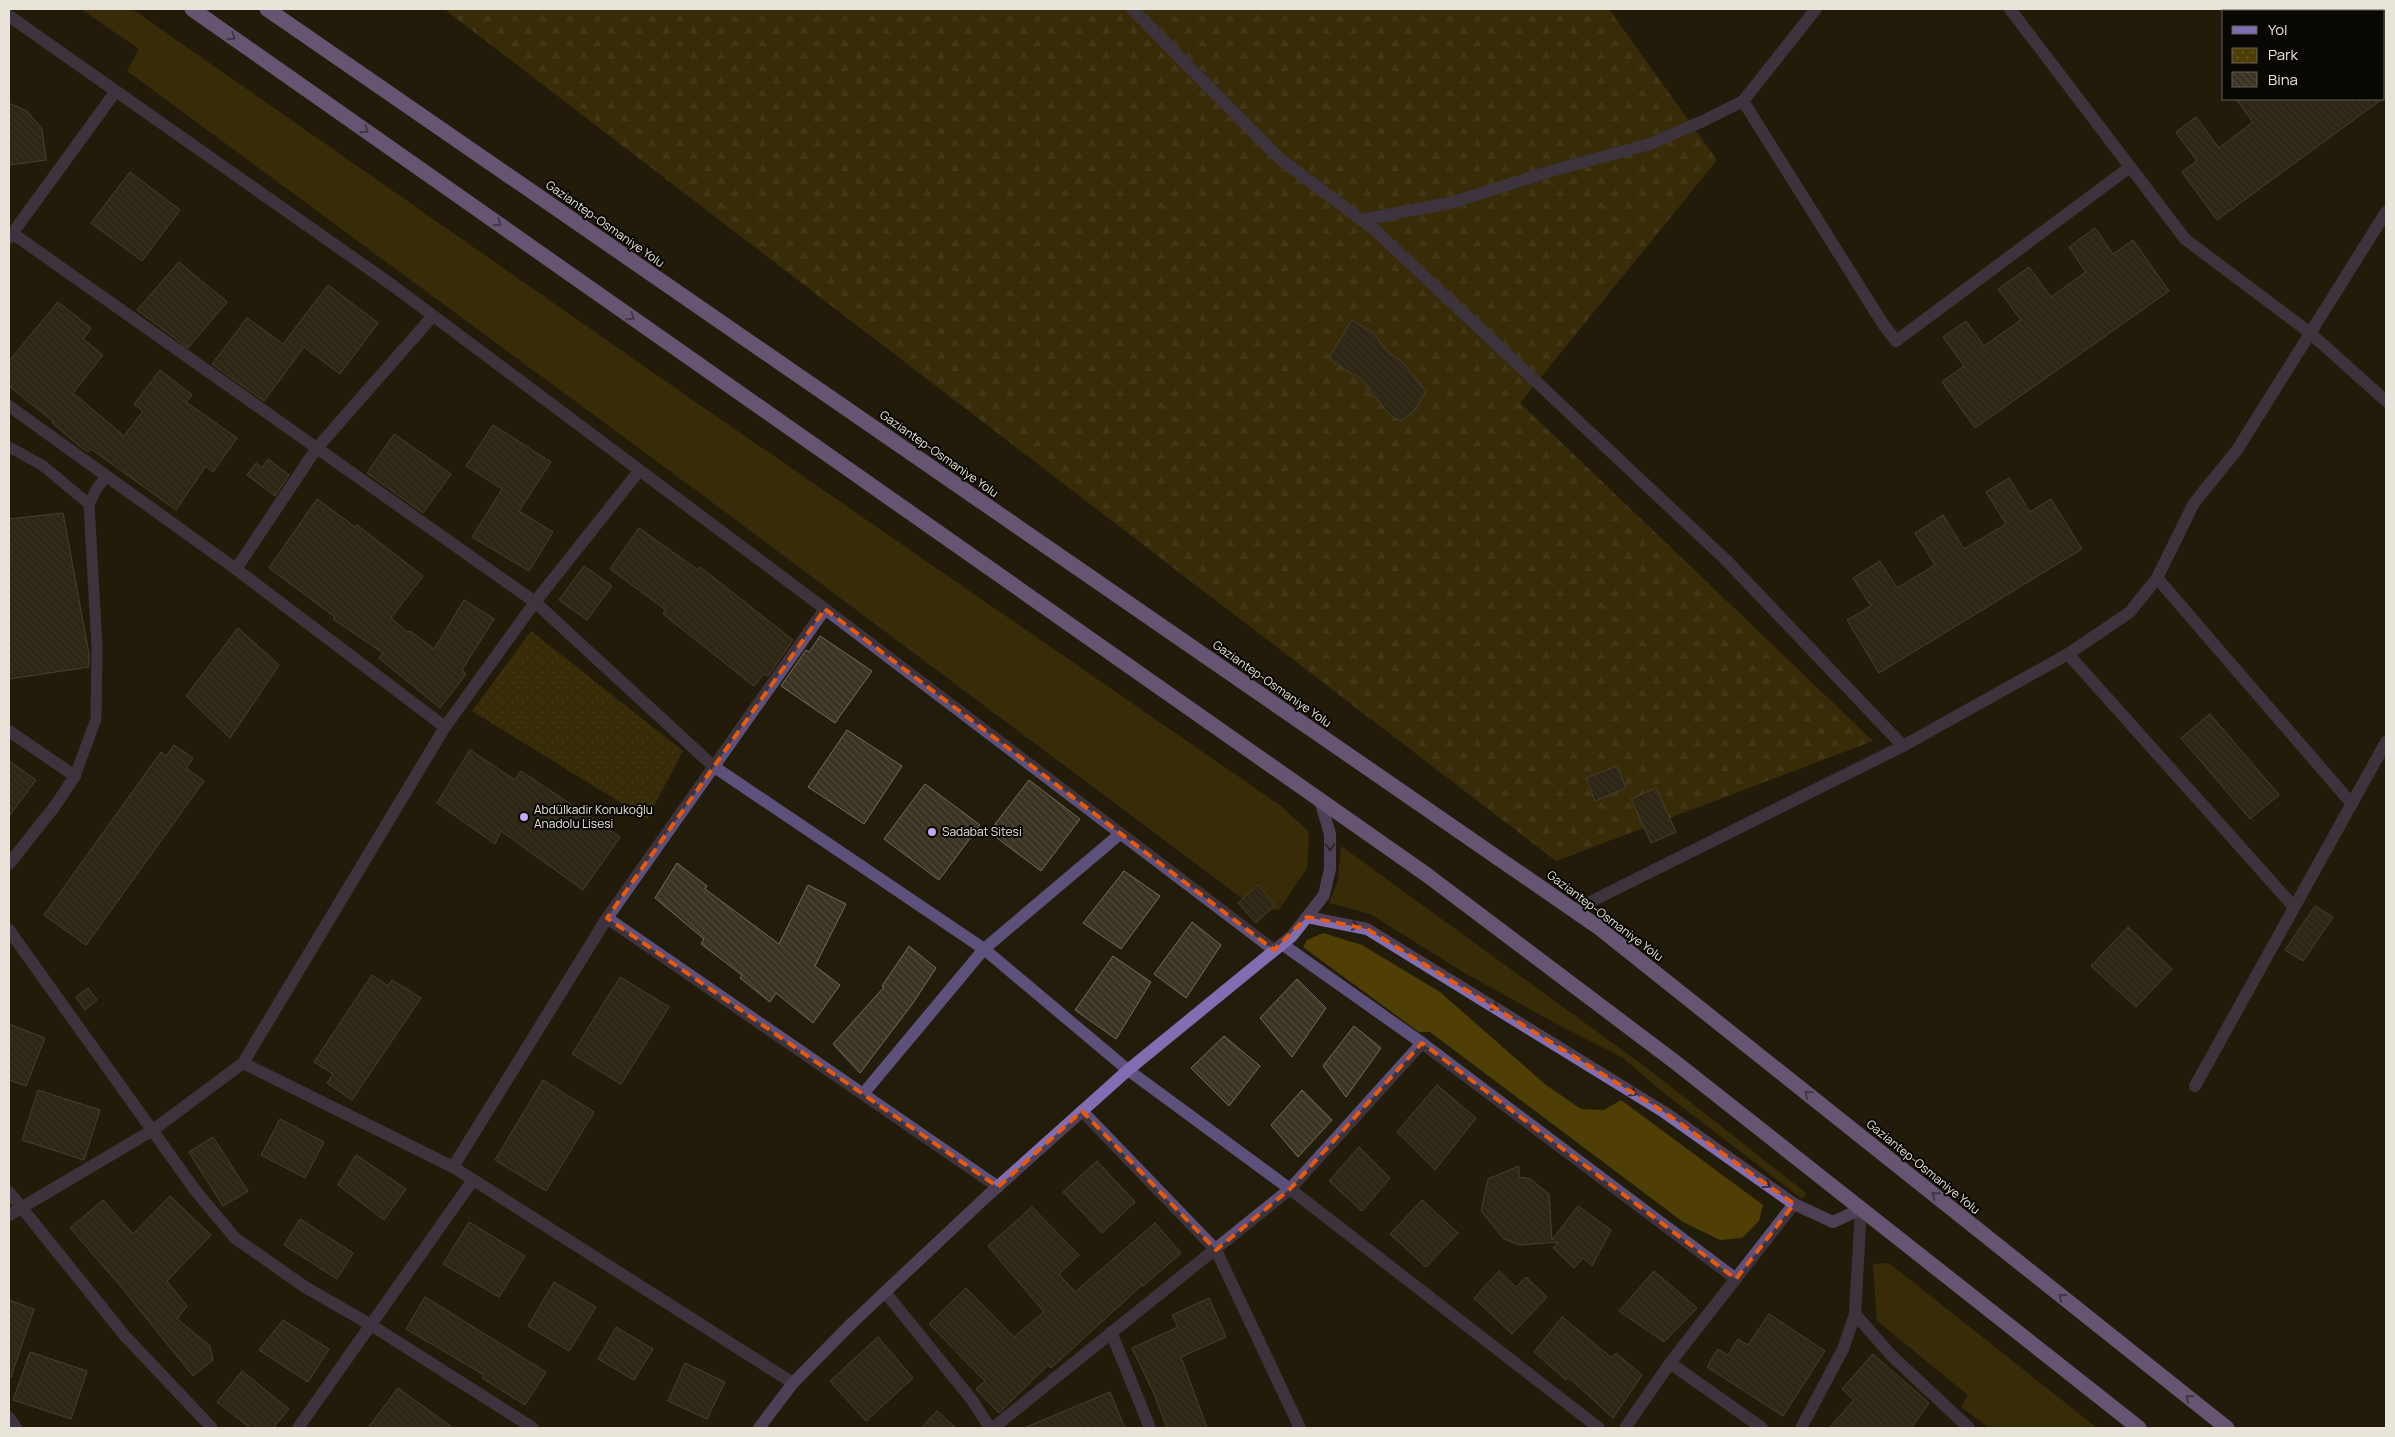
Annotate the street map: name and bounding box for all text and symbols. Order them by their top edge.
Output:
legend [2222,10,2385,100]
text: Yol [2268,19,2288,40]
one-way arrow [226,31,236,40]
text: Park [2268,44,2298,65]
text: Bina [2268,69,2298,90]
one-way arrow [359,124,369,133]
street label: Gaziantep-Osmaniye Yolu [542,176,668,271]
one-way arrow [492,217,502,226]
one-way arrow [625,311,635,320]
street label: Gaziantep-Osmaniye Yolu [876,406,1002,501]
street label: Gaziantep-Osmaniye Yolu [1209,636,1335,731]
place label: Abdülkadir Konukoğlu Anadolu Lisesi [534,801,653,832]
marker: Abdülkadir Konukoğlu Anadolu Lisesi [518,811,530,823]
place label: Sadabat Sitesi [942,823,1022,840]
marker: Sadabat Sitesi [926,826,938,838]
one-way arrow [1325,844,1335,851]
street label: Gaziantep-Osmaniye Yolu [1544,866,1667,965]
one-way arrow [1350,921,1359,931]
one-way arrow [1489,1001,1498,1011]
one-way arrow [1628,1086,1637,1096]
one-way arrow [1805,1091,1814,1099]
street label: Gaziantep-Osmaniye Yolu [1863,1115,1984,1218]
one-way arrow [1761,1179,1771,1188]
one-way arrow [1932,1193,1941,1201]
one-way arrow [2059,1294,2068,1302]
one-way arrow [2186,1395,2195,1403]

